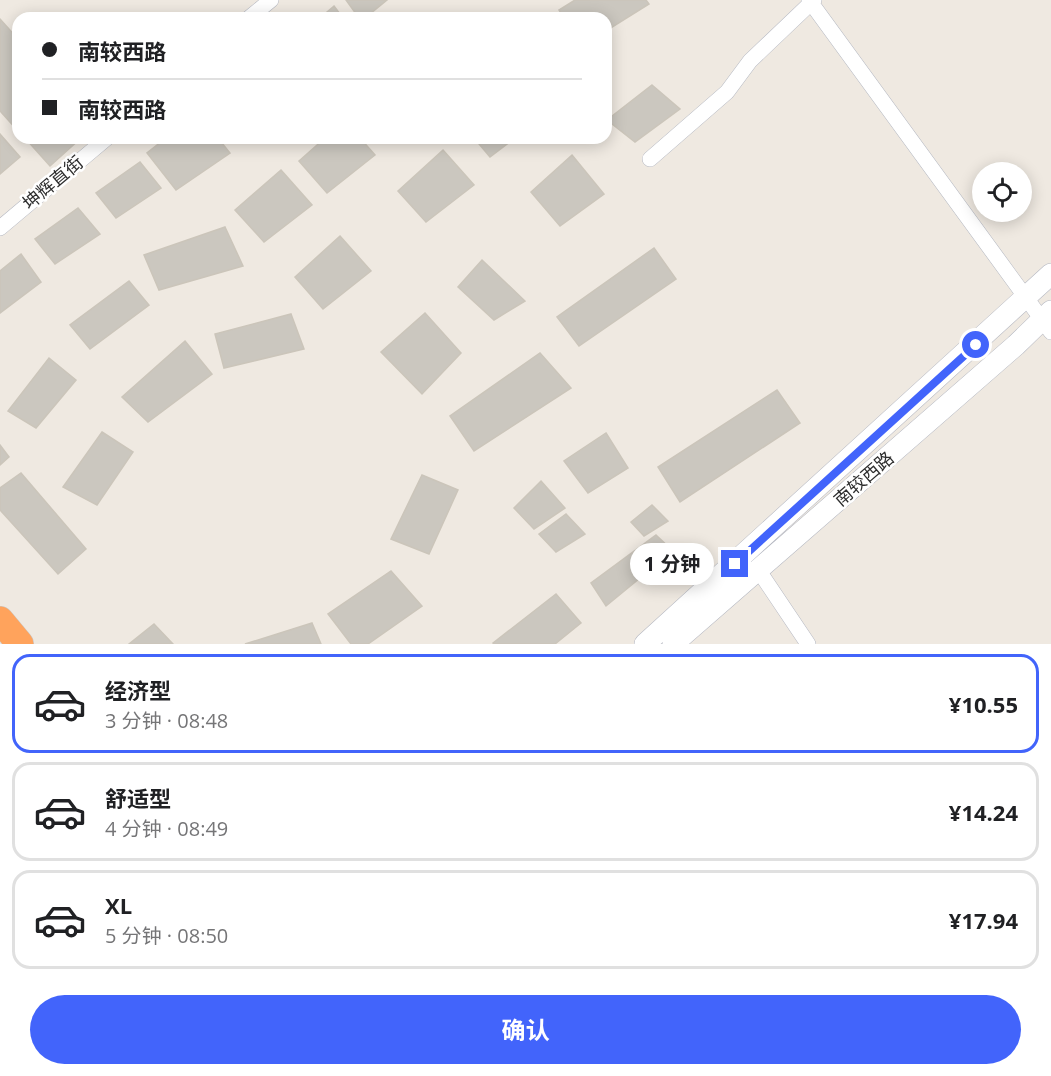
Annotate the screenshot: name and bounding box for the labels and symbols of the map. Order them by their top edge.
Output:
street label: 坤辉直街 [17,150,88,215]
route start [962,331,989,358]
street label: 南较西路 [828,446,898,511]
callout: 1 分钟 [630,543,714,585]
route end [721,550,748,577]

